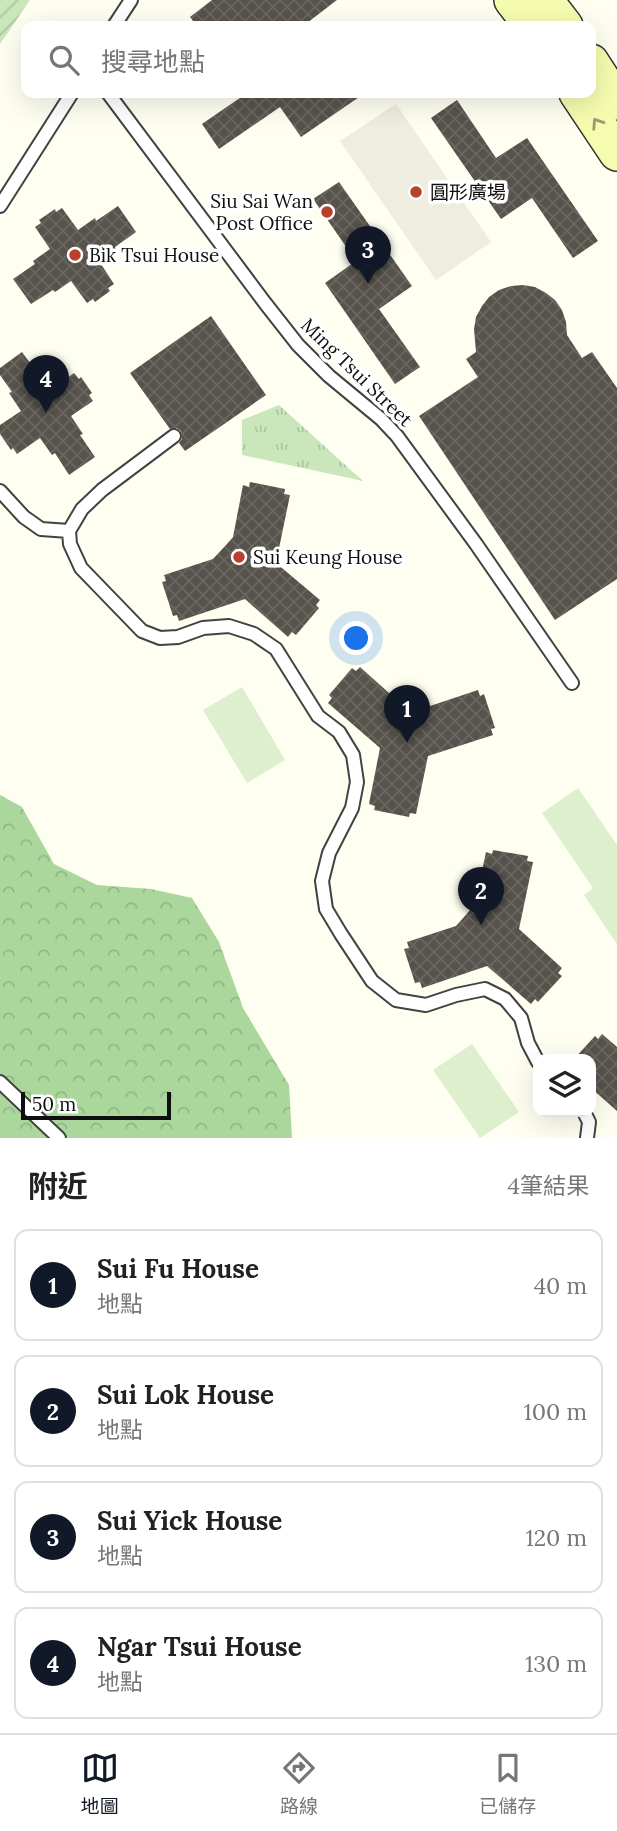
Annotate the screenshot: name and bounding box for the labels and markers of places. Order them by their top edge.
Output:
place label: 圓形廣場 [430,180,506,204]
marker: 圓形廣場 [408,184,424,200]
place label: Siu Sai Wan Post Office [210,189,313,235]
marker: Siu Sai Wan Post Office [319,204,335,220]
pin: 3 [345,226,391,284]
place label: Bik Tsui House [89,243,219,267]
marker: Bik Tsui House [67,247,83,263]
pin: 4 [23,355,69,413]
place label: Sui Keung House [253,545,403,569]
marker: Sui Keung House [231,549,247,565]
pin: 1 [384,685,430,743]
pin: 2 [458,867,504,925]

